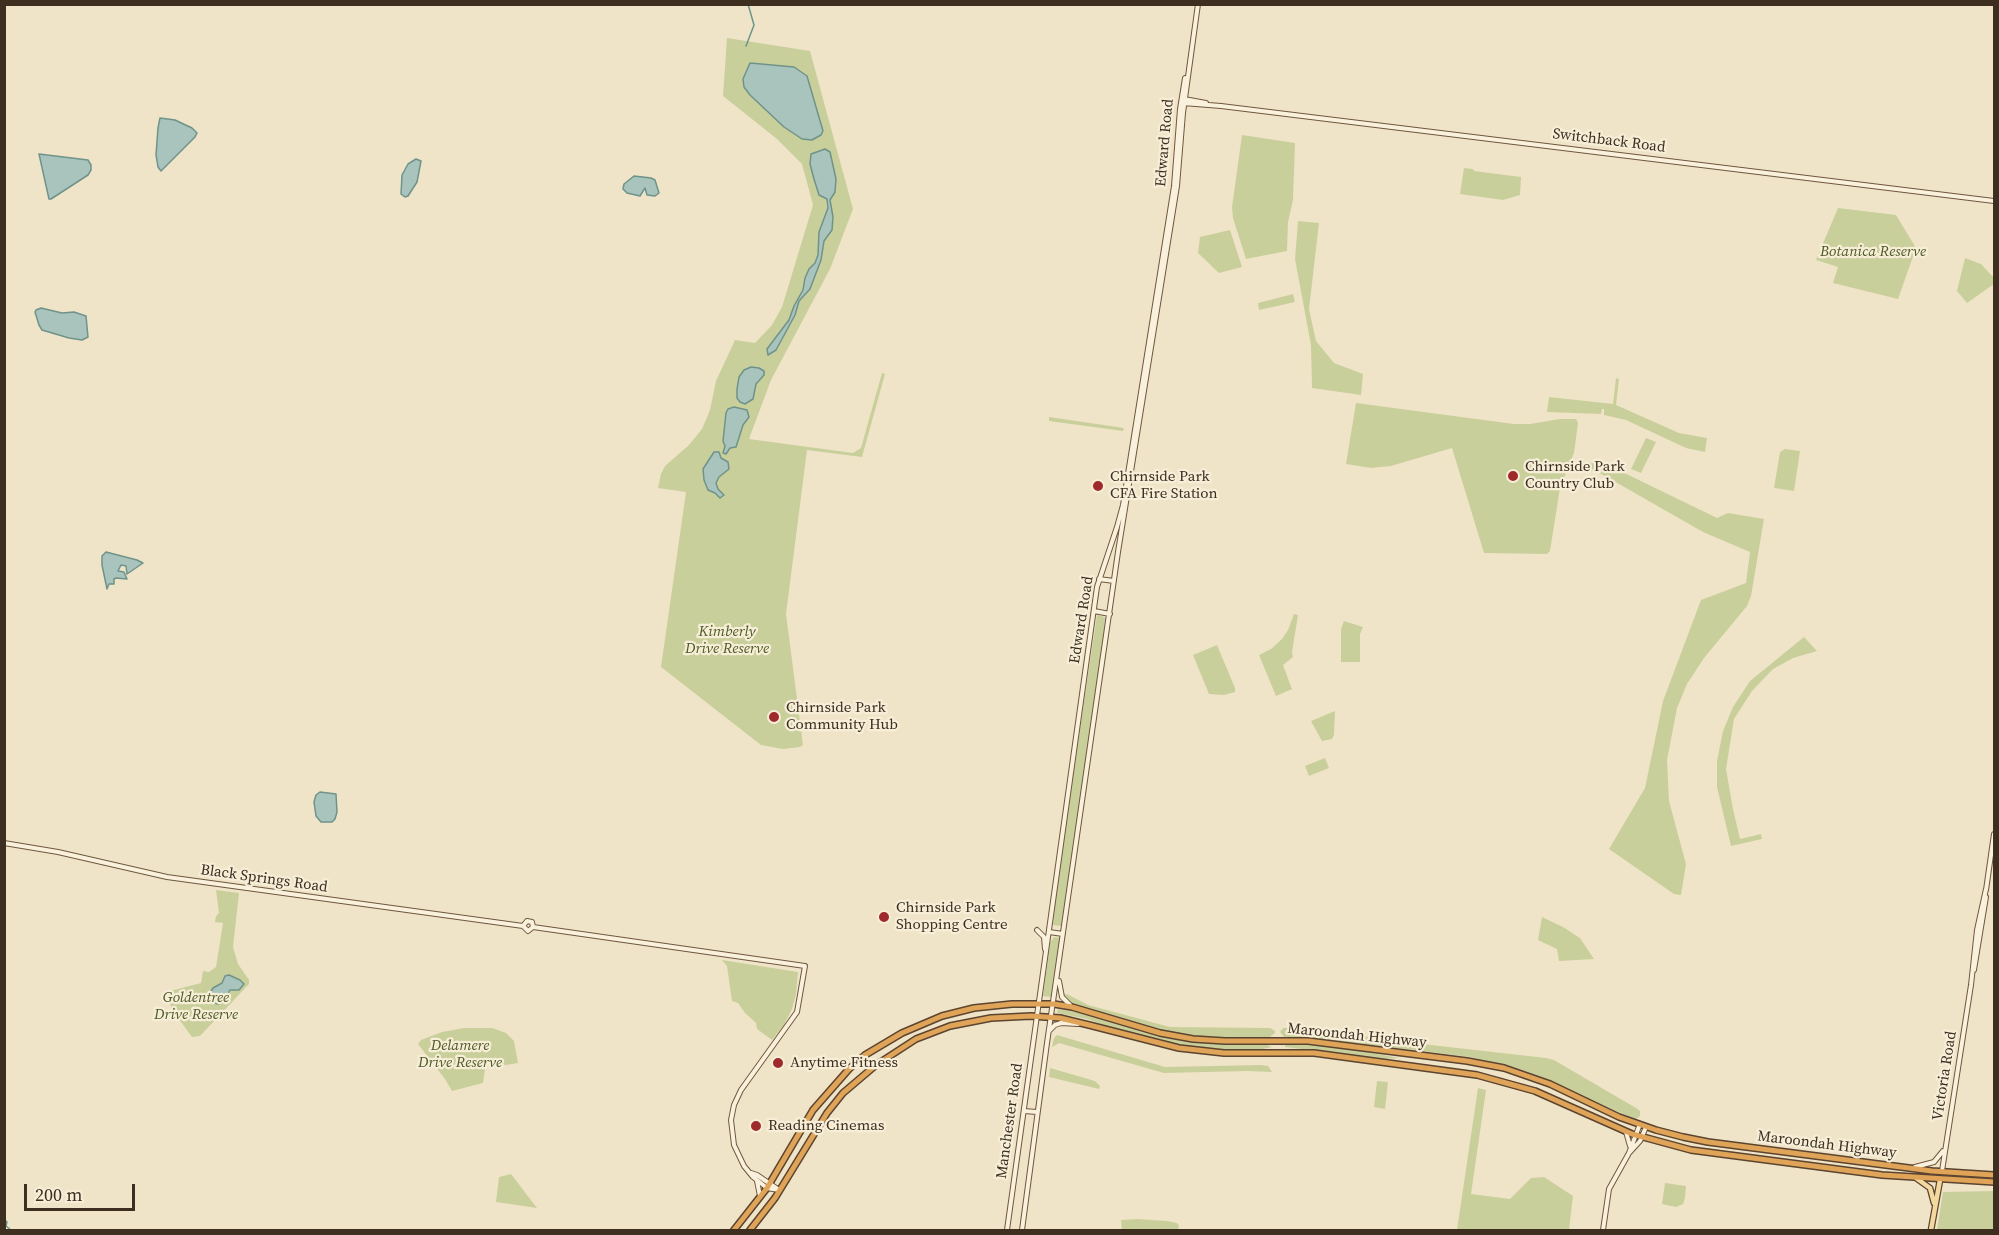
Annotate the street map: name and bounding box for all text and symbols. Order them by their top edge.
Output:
street label: Edward Road [1152,98,1178,188]
street label: Switchback Road [1552,125,1666,157]
park label: Botanica Reserve [1820,243,1926,261]
place label: Chirnside Park Country Club [1525,458,1625,493]
place label: Chirnside Park CFA Fire Station [1110,468,1218,503]
marker: Chirnside Park Country Club [1506,469,1520,483]
marker: Chirnside Park CFA Fire Station [1091,479,1105,493]
street label: Edward Road [1066,575,1098,665]
park label: Kimberly Drive Reserve [685,623,769,658]
place label: Chirnside Park Community Hub [786,699,898,734]
marker: Chirnside Park Community Hub [767,710,781,724]
street label: Black Springs Road [199,861,329,897]
place label: Chirnside Park Shopping Centre [896,899,1008,934]
marker: Chirnside Park Shopping Centre [877,910,891,924]
park label: Goldentree Drive Reserve [154,989,238,1024]
street label: Maroondah Highway [1286,1020,1428,1052]
street label: Victoria Road [1929,1030,1961,1122]
park label: Delamere Drive Reserve [418,1037,502,1072]
place label: Anytime Fitness [790,1054,898,1072]
marker: Anytime Fitness [771,1056,785,1070]
street label: Manchester Road [993,1062,1027,1180]
place label: Reading Cinemas [768,1117,884,1135]
marker: Reading Cinemas [749,1119,763,1133]
street label: Maroondah Highway [1756,1128,1898,1162]
scale bar [27,1172,138,1210]
text: 200 m [35,1182,82,1207]

